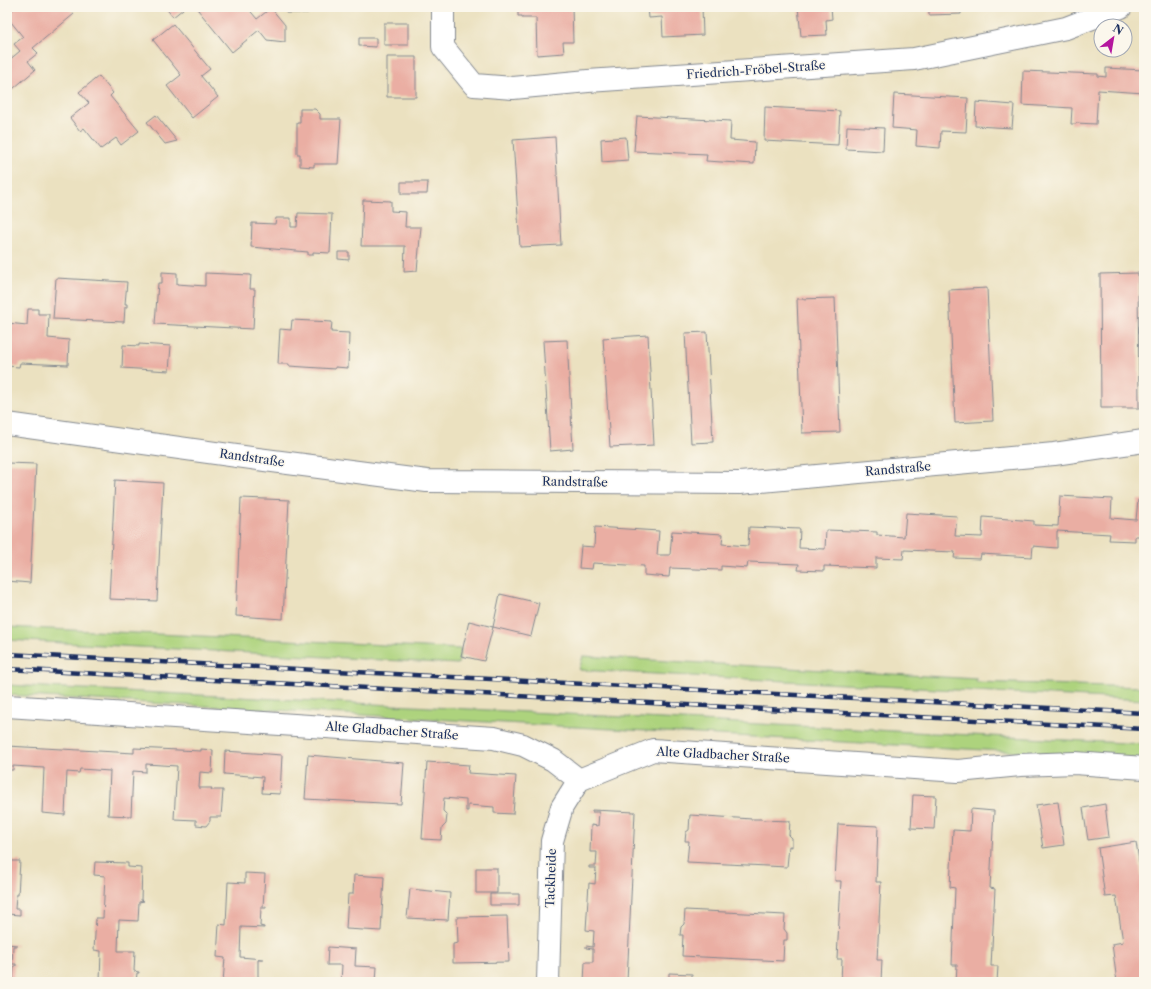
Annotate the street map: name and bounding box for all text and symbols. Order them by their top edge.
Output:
north arrow [1093,18,1133,58]
text: N [1110,21,1126,38]
street label: Friedrich-Fröbel-Straße [686,57,826,82]
street label: Randstraße [218,446,286,470]
street label: Randstraße [865,458,932,479]
street label: Randstraße [542,473,608,490]
street label: Alte Gladbacher Straße [324,718,459,743]
street label: Alte Gladbacher Straße [655,743,790,765]
street label: Tackheide [542,848,559,908]

